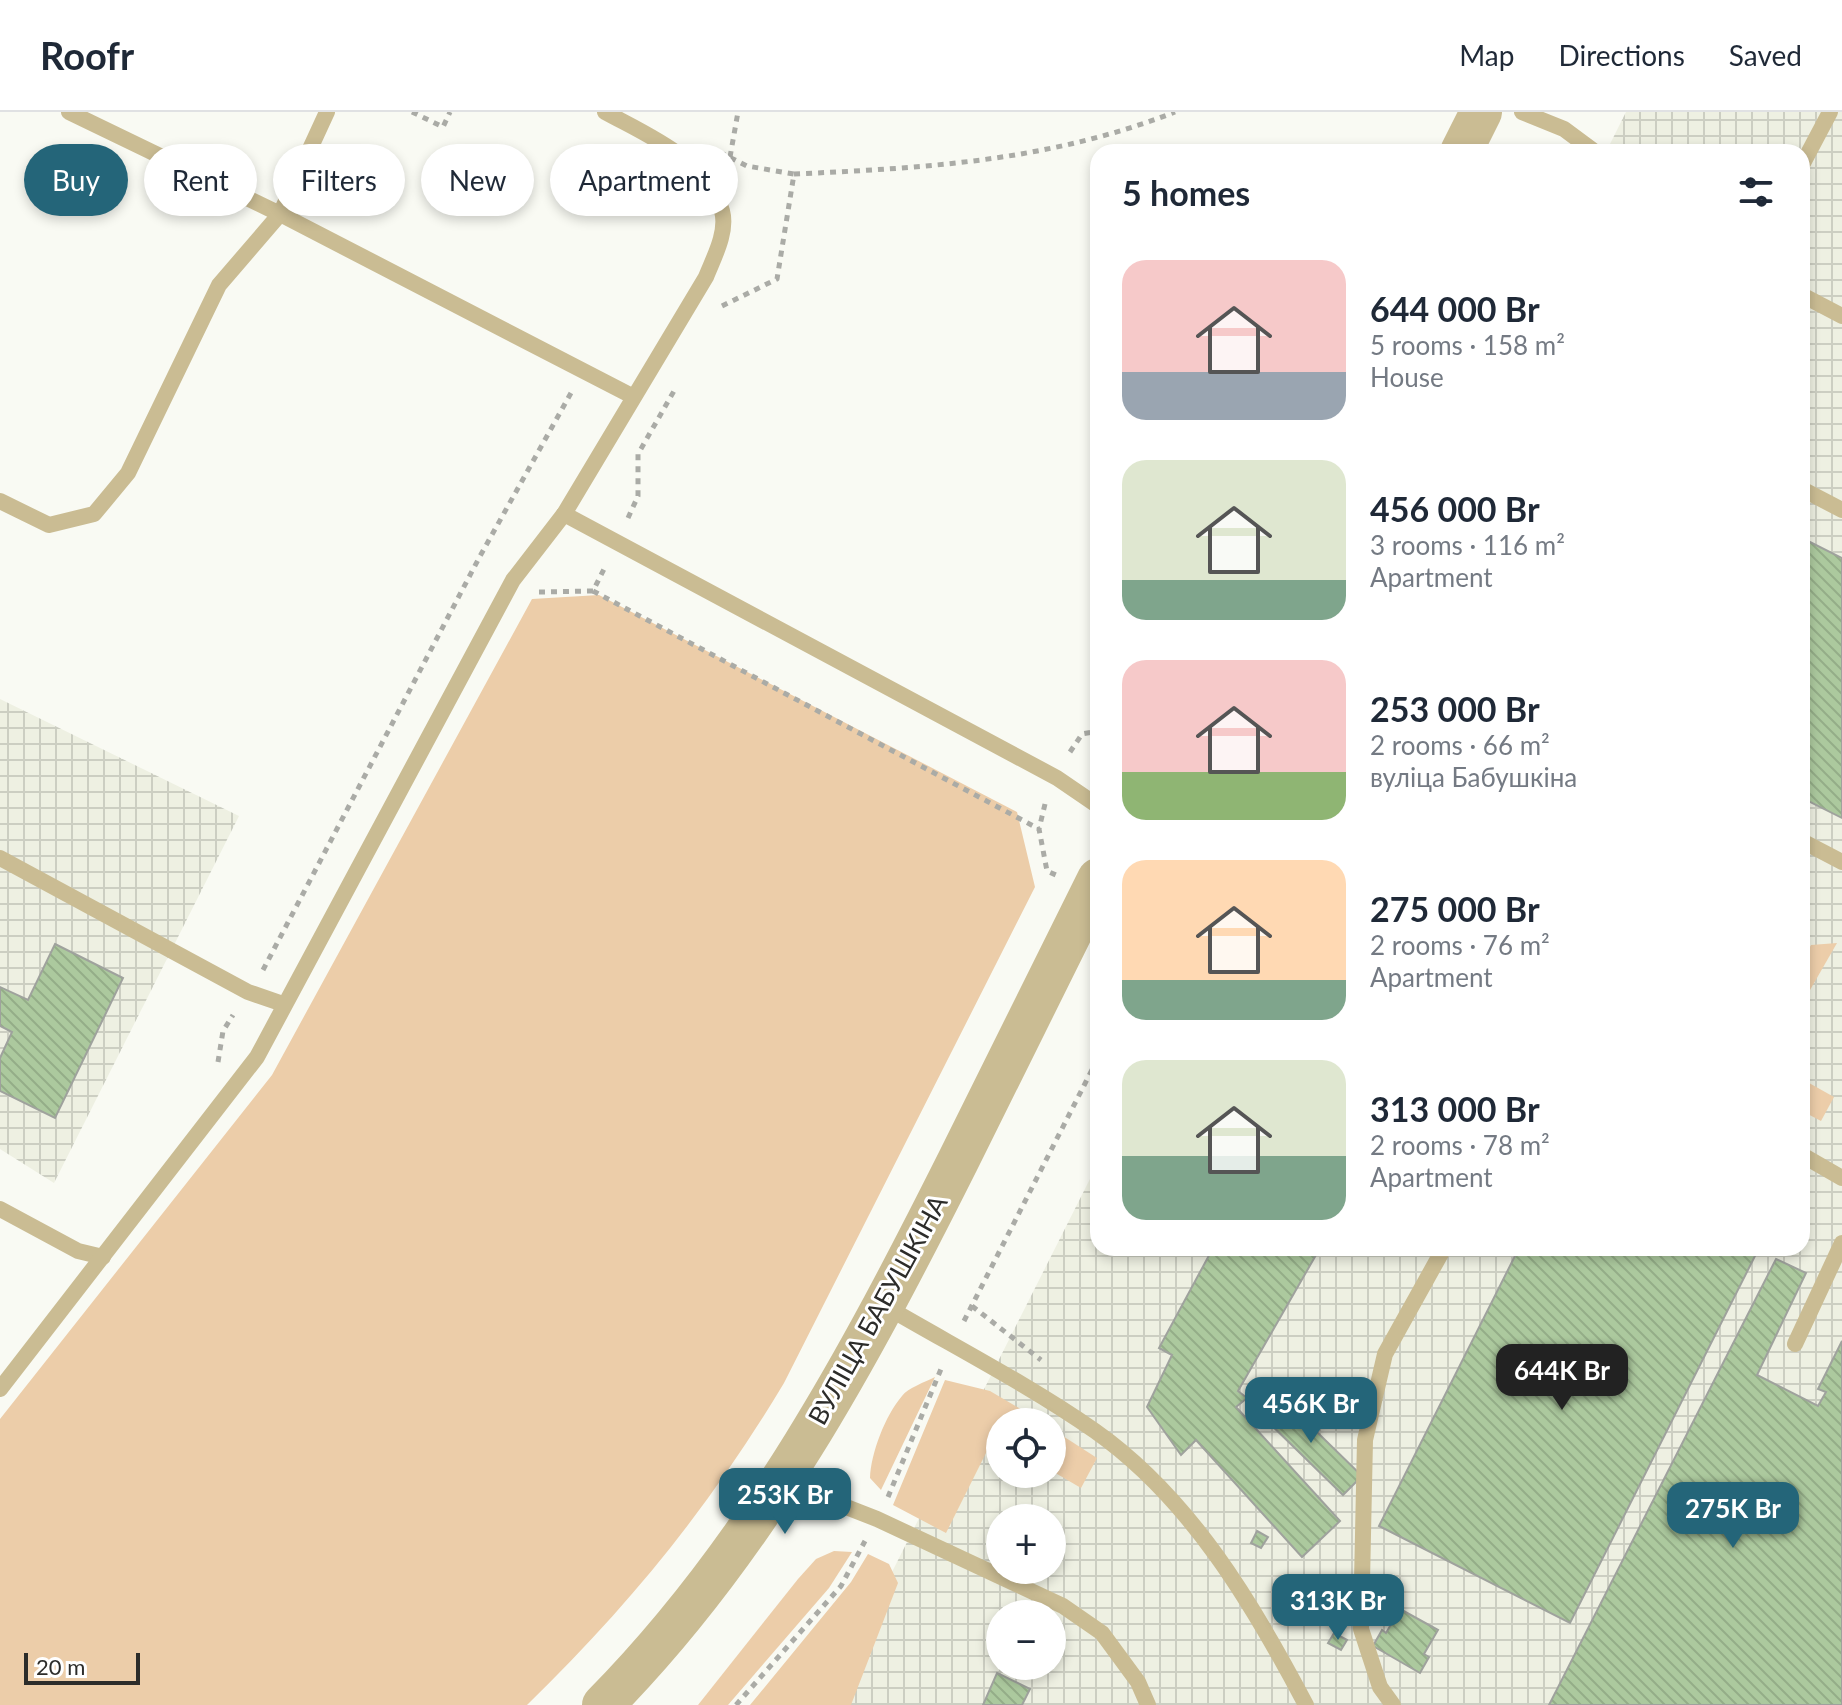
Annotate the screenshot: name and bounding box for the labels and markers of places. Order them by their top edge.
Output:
pin: 644K Br [1488,1344,1636,1412]
pin: 456K Br [1237,1377,1385,1445]
pin: 253K Br [711,1468,859,1536]
pin: 275K Br [1659,1482,1807,1550]
pin: 313K Br [1264,1574,1412,1642]

